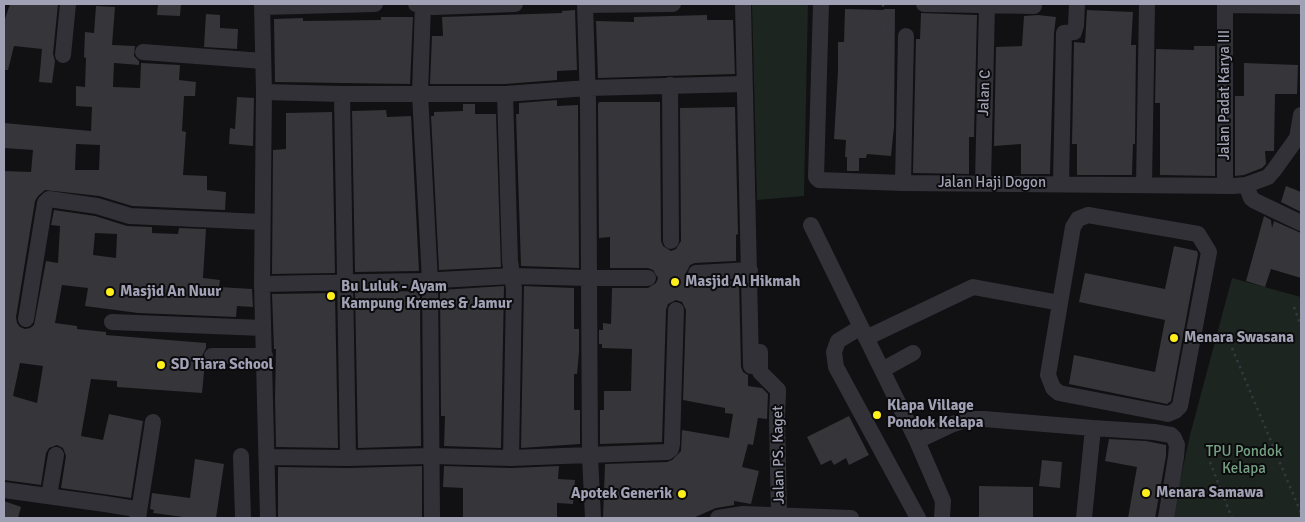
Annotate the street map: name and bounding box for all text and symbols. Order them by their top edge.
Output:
street label: Jalan Padat Karya III [1216,30,1234,160]
street label: Jalan C [975,69,995,117]
street label: Jalan Haji Dogon [938,174,1046,192]
place label: Masjid Al Hikmah [685,273,800,291]
marker: Masjid Al Hikmah [669,276,681,288]
place label: Bu Luluk - Ayam Kampung Kremes & Jamur [341,278,512,313]
place label: Masjid An Nuur [120,283,221,301]
marker: Masjid An Nuur [104,286,116,298]
marker: Bu Luluk - Ayam Kampung Kremes & Jamur [325,290,337,302]
place label: Menara Swasana [1184,329,1294,347]
marker: Menara Swasana [1168,332,1180,344]
place label: SD Tiara School [171,356,273,374]
marker: SD Tiara School [155,359,167,371]
place label: Klapa Village Pondok Kelapa [887,397,983,432]
street label: Jalan PS. Kaget [769,405,789,505]
marker: Klapa Village Pondok Kelapa [871,409,883,421]
park label: TPU Pondok Kelapa [1206,443,1282,478]
place label: Menara Samawa [1156,484,1263,502]
place label: Apotek Generik [571,485,672,503]
marker: Menara Samawa [1140,487,1152,499]
marker: Apotek Generik [676,488,688,500]

